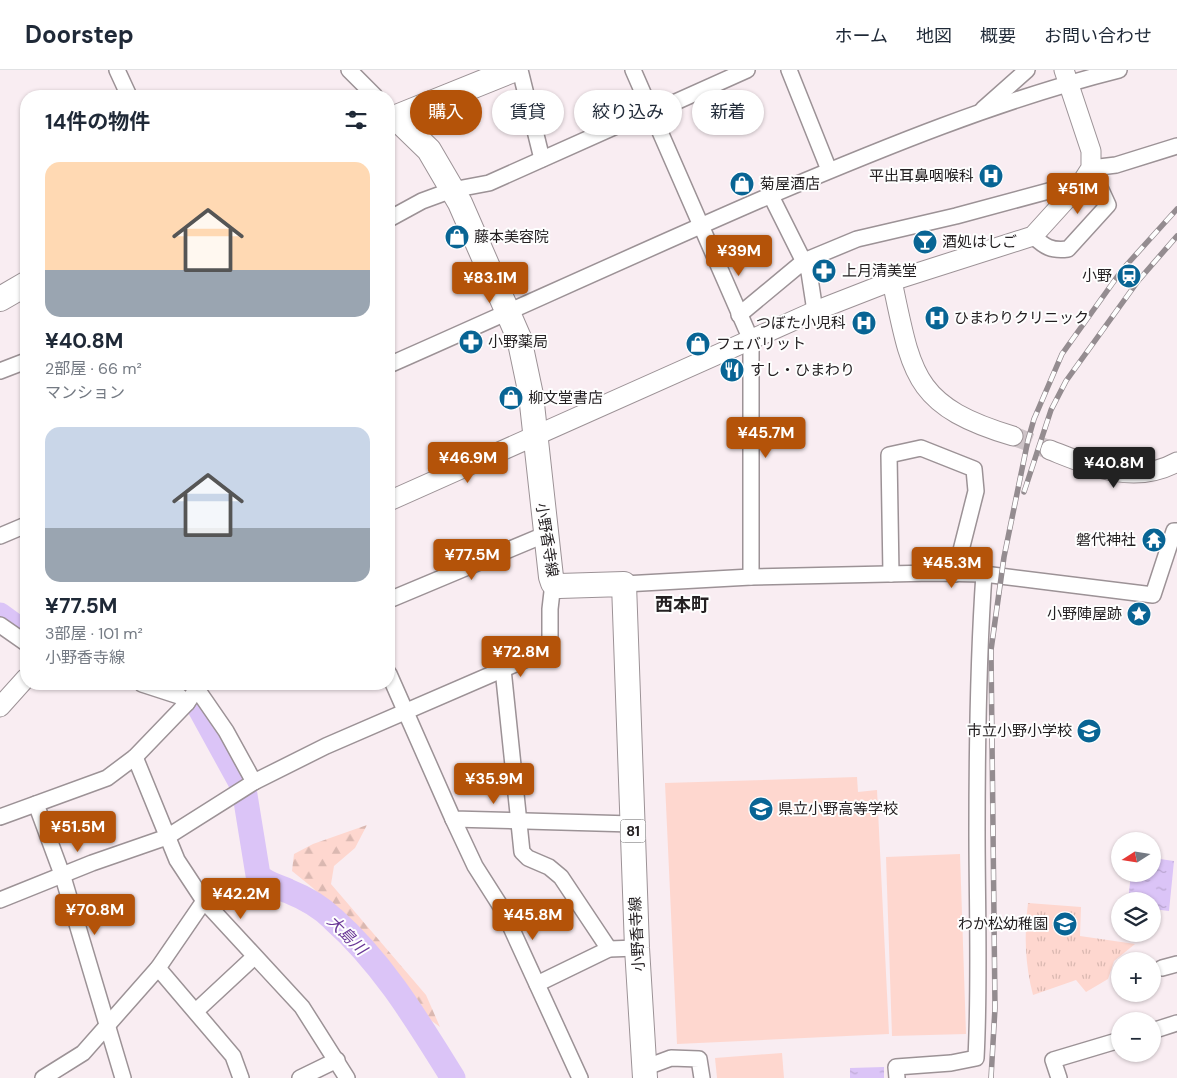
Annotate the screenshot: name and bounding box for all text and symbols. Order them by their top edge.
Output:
text: Doorstep [25,19,134,50]
text: ホーム [835,24,888,48]
text: 地図 [916,24,952,48]
text: 概要 [980,24,1016,48]
text: お問い合わせ [1044,24,1152,48]
chip: 購入 [410,90,482,135]
chip: 賃貸 [492,90,564,135]
chip: 絞り込み [574,90,682,135]
chip: 新着 [692,90,764,135]
icon: filters [342,106,370,134]
text: 14件の物件 [45,108,150,136]
hospital icon: 平出耳鼻咽喉科 [978,163,1004,189]
place label: 平出耳鼻咽喉科 [869,166,974,186]
shop icon: 菊屋酒店 [729,171,755,197]
pin: ¥51M [1048,172,1108,215]
place label: 菊屋酒店 [760,174,820,194]
text: ¥51M [1058,178,1098,199]
icon: home [163,195,253,285]
shop icon: 藤本美容院 [444,224,470,250]
place label: 藤本美容院 [474,227,549,247]
bar icon: 酒処はしご [912,229,938,255]
place label: 酒処はしご [942,232,1017,252]
pin: ¥39M [709,234,769,277]
text: ¥39M [717,240,761,261]
pharmacy icon: 上月清美堂 [811,258,837,284]
place label: 上月清美堂 [842,261,917,281]
pin: ¥83.1M [449,262,531,304]
station icon: 小野 [1116,263,1142,289]
place label: 小野 [1082,266,1112,286]
text: ¥83.1M [463,267,517,288]
hospital icon: ひまわりクリニック [924,305,950,331]
place label: ひまわりクリニック [954,308,1089,328]
hospital icon: つぼた小児科 [851,310,877,336]
place label: つぼた小児科 [756,313,846,333]
text: ¥40.8M [45,327,123,355]
pharmacy icon: 小野薬局 [458,329,484,355]
shop icon: フェバリット [685,331,711,357]
place label: 小野薬局 [488,332,548,352]
place label: フェバリット [716,334,806,354]
restaurant icon: すし・ひまわり [719,357,745,383]
text: 2部屋 · 66 m² [45,358,142,379]
place label: すし・ひまわり [750,360,855,380]
text: マンション [45,382,125,403]
shop icon: 柳文堂書店 [498,385,524,411]
place label: 柳文堂書店 [528,388,603,408]
pin: ¥45.7M [725,416,807,459]
text: ¥45.7M [737,422,795,443]
pin: ¥46.9M [427,442,509,484]
pin: ¥40.8M [1073,446,1155,489]
text: ¥46.9M [439,447,497,468]
text: ¥40.8M [1084,452,1144,473]
icon: home [163,460,253,550]
street label: 小野香寺線 [531,501,563,579]
temple icon: 磐代神社 [1141,527,1167,553]
place label: 磐代神社 [1076,530,1136,550]
pin: ¥77.5M [431,538,513,581]
text: ¥77.5M [444,544,500,565]
pin: ¥45.3M [911,546,993,589]
text: ¥45.3M [923,552,981,573]
text: ¥77.5M [45,592,117,620]
district label: 西本町 [655,593,709,617]
place icon: 小野陣屋跡 [1126,601,1152,627]
place label: 小野陣屋跡 [1047,604,1122,624]
text: 3部屋 · 101 m² [45,623,143,644]
pin: ¥72.8M [480,636,562,678]
text: ¥72.8M [493,641,549,662]
text: 小野香寺線 [45,647,125,668]
school or university icon: 市立小野小学校 [1076,718,1102,744]
place label: 市立小野小学校 [967,721,1072,741]
pin: ¥35.9M [453,762,535,805]
text: ¥35.9M [465,768,523,789]
school or university icon: 県立小野高等学校 [748,796,774,822]
place label: 県立小野高等学校 [778,799,898,819]
pin: ¥51.5M [37,810,119,853]
text: ¥51.5M [51,816,105,837]
road number: 81 [620,819,646,842]
north arrow [1111,832,1161,882]
map controls [1111,832,1161,1062]
pin: ¥42.2M [200,878,282,920]
text: ¥42.2M [212,883,270,904]
button: layers [1111,892,1161,942]
pin: ¥70.8M [54,894,136,936]
street label: 小野香寺線 [625,896,649,972]
pin: ¥45.8M [492,898,574,941]
text: ¥70.8M [66,899,124,920]
text: ¥45.8M [503,904,563,925]
water label: 大島川 [323,911,373,961]
school or university icon: わか松幼稚園 [1052,911,1078,937]
place label: わか松幼稚園 [958,914,1048,934]
button: + [1111,952,1161,1002]
button: − [1111,1012,1161,1062]

